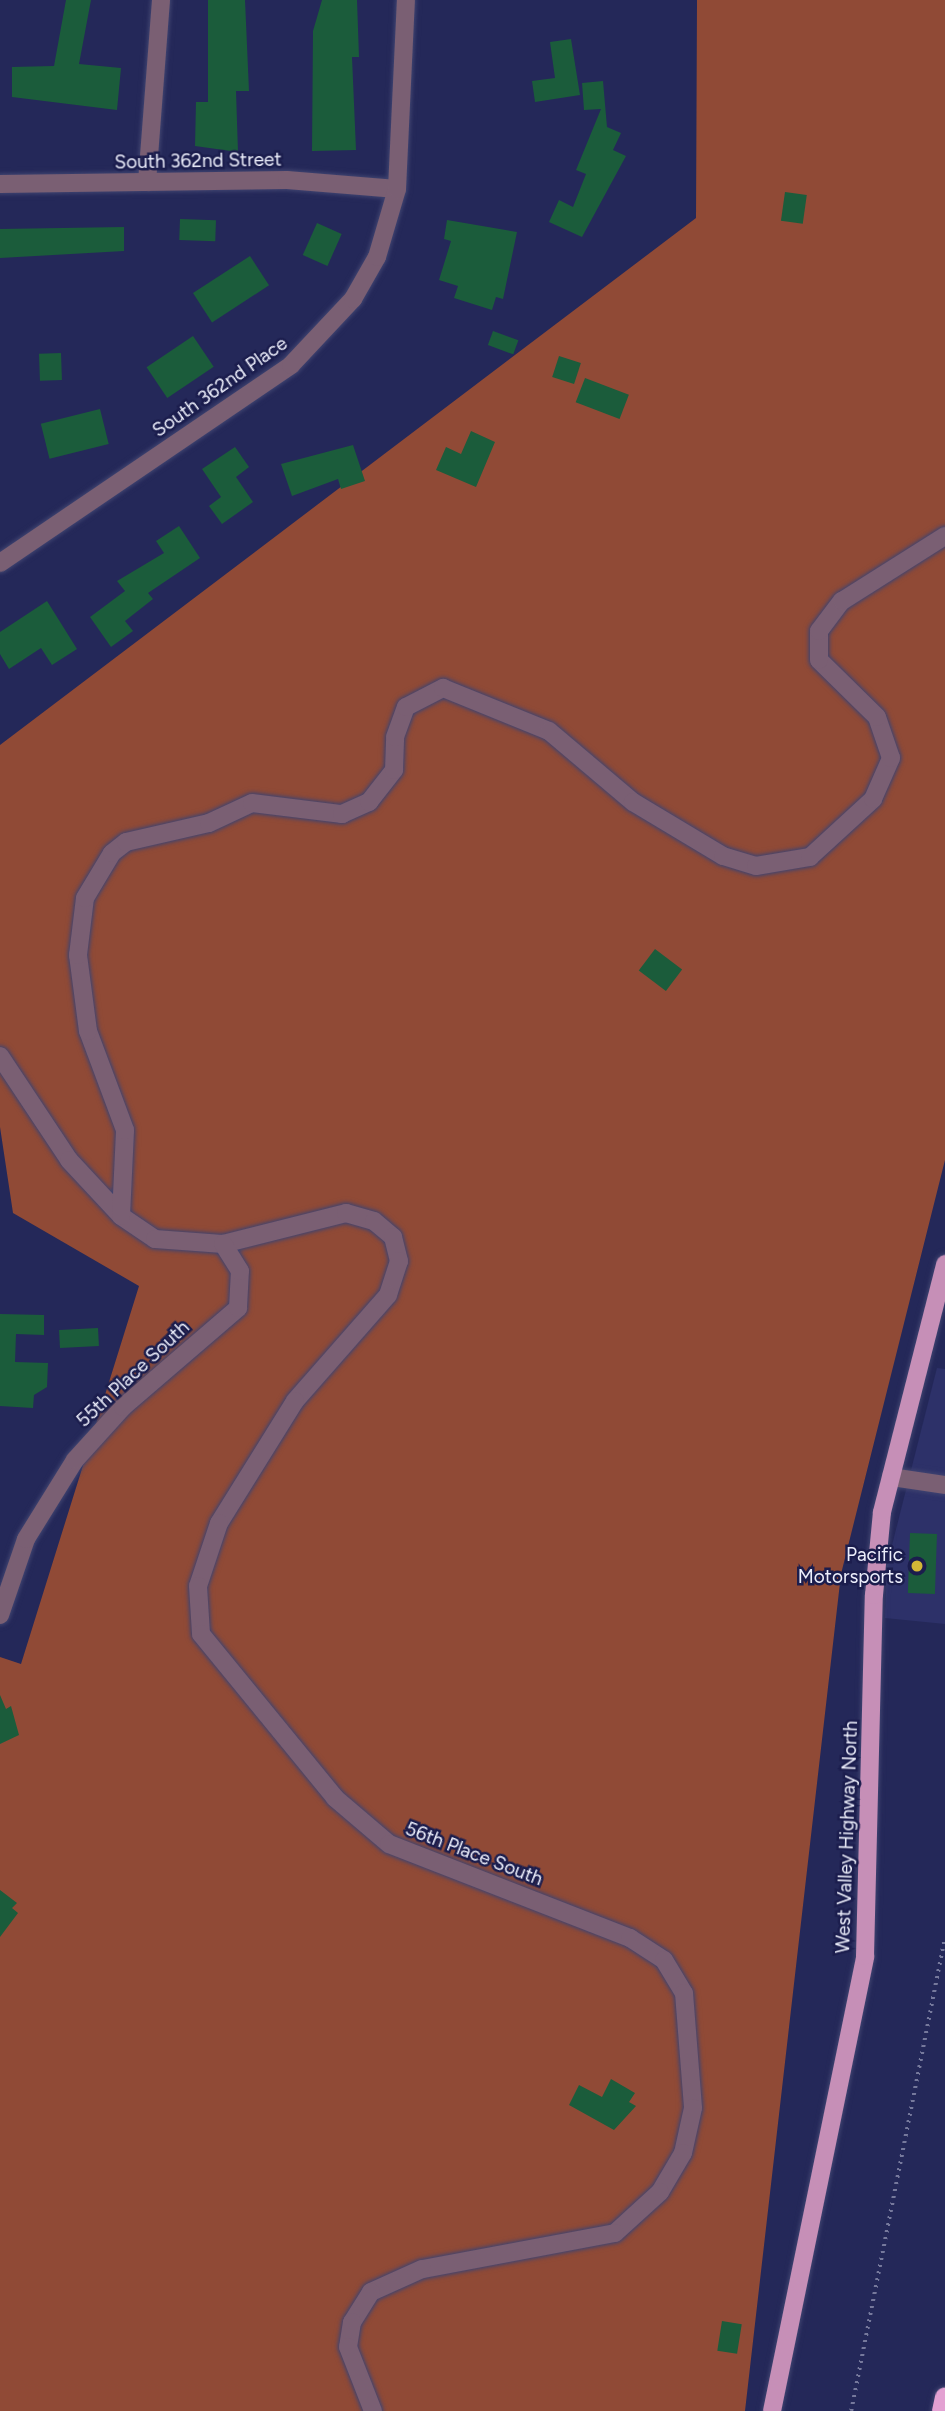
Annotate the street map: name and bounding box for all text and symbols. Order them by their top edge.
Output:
street label: South 362nd Street [114,148,282,174]
street label: South 362nd Place [148,332,292,442]
street label: 55th Place South [72,1316,194,1432]
place label: Pacific Motorsports [798,1544,903,1588]
marker: Pacific Motorsports [909,1558,925,1574]
street label: West Valley Highway North [832,1720,862,1954]
street label: 56th Place South [402,1817,546,1891]

